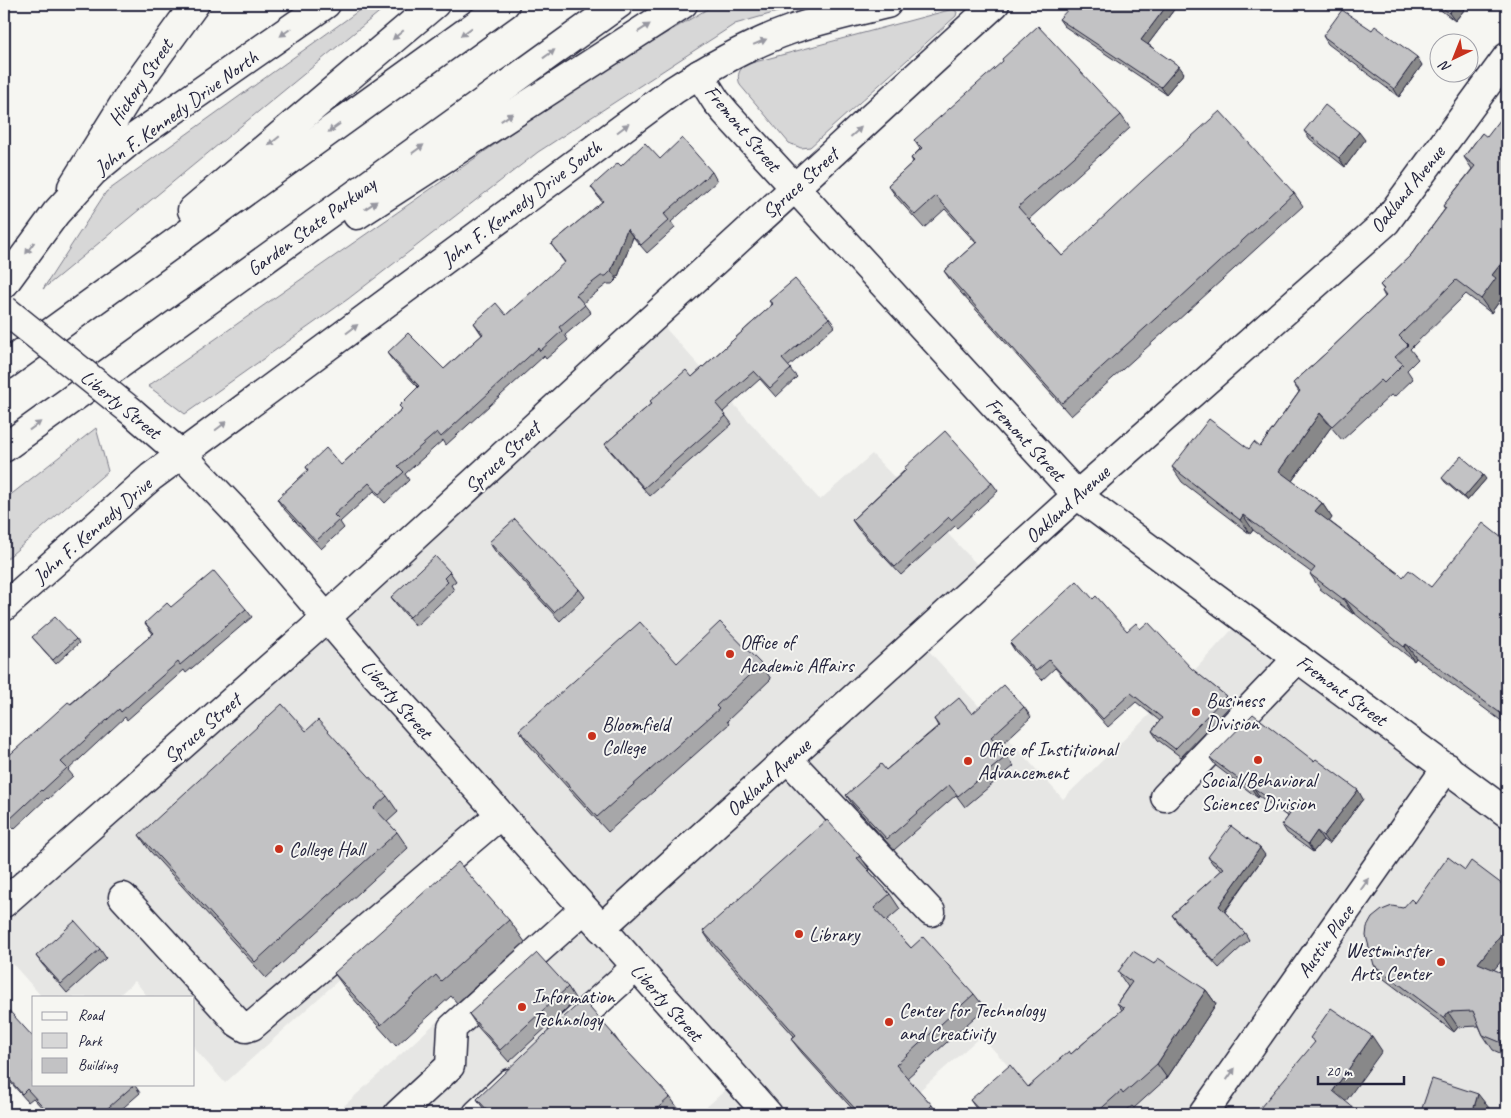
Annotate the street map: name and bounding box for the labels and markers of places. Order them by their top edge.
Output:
place label: Office of Academic Affairs [740,630,856,678]
marker: Office of Academic Affairs [724,648,736,660]
place label: Business Division [1206,688,1266,736]
marker: Business Division [1190,706,1202,718]
place label: Bloomfield College [602,712,672,760]
marker: Bloomfield College [586,730,598,742]
place label: Office of Instituional Advancement [978,737,1120,785]
marker: Social/Behavioral Sciences Division [1252,754,1264,766]
marker: Office of Instituional Advancement [962,755,974,767]
place label: Social/Behavioral Sciences Division [1200,768,1320,816]
place label: College Hall [289,837,368,862]
marker: College Hall [273,843,285,855]
place label: Library [809,922,862,947]
marker: Library [793,928,805,940]
place label: Westminster Arts Center [1345,938,1433,986]
marker: Westminster Arts Center [1435,956,1447,968]
place label: Information Technology [532,984,616,1032]
place label: Center for Technology and Creativity [899,998,1046,1046]
marker: Information Technology [516,1001,528,1013]
marker: Center for Technology and Creativity [883,1016,895,1028]

